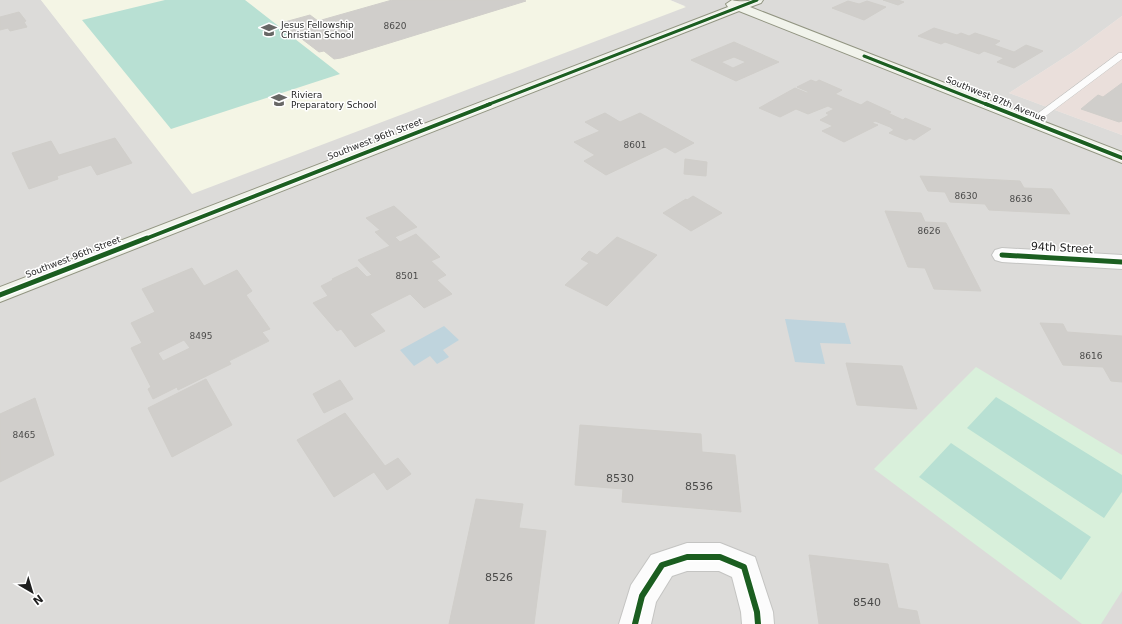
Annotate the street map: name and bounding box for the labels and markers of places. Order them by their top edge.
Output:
place label: Jesus Fellowship Christian School [280,20,354,40]
school or university icon: Jesus Fellowship Christian School [260,21,278,39]
place label: Riviera Preparatory School [291,90,377,110]
school or university icon: Riviera Preparatory School [270,91,288,109]

